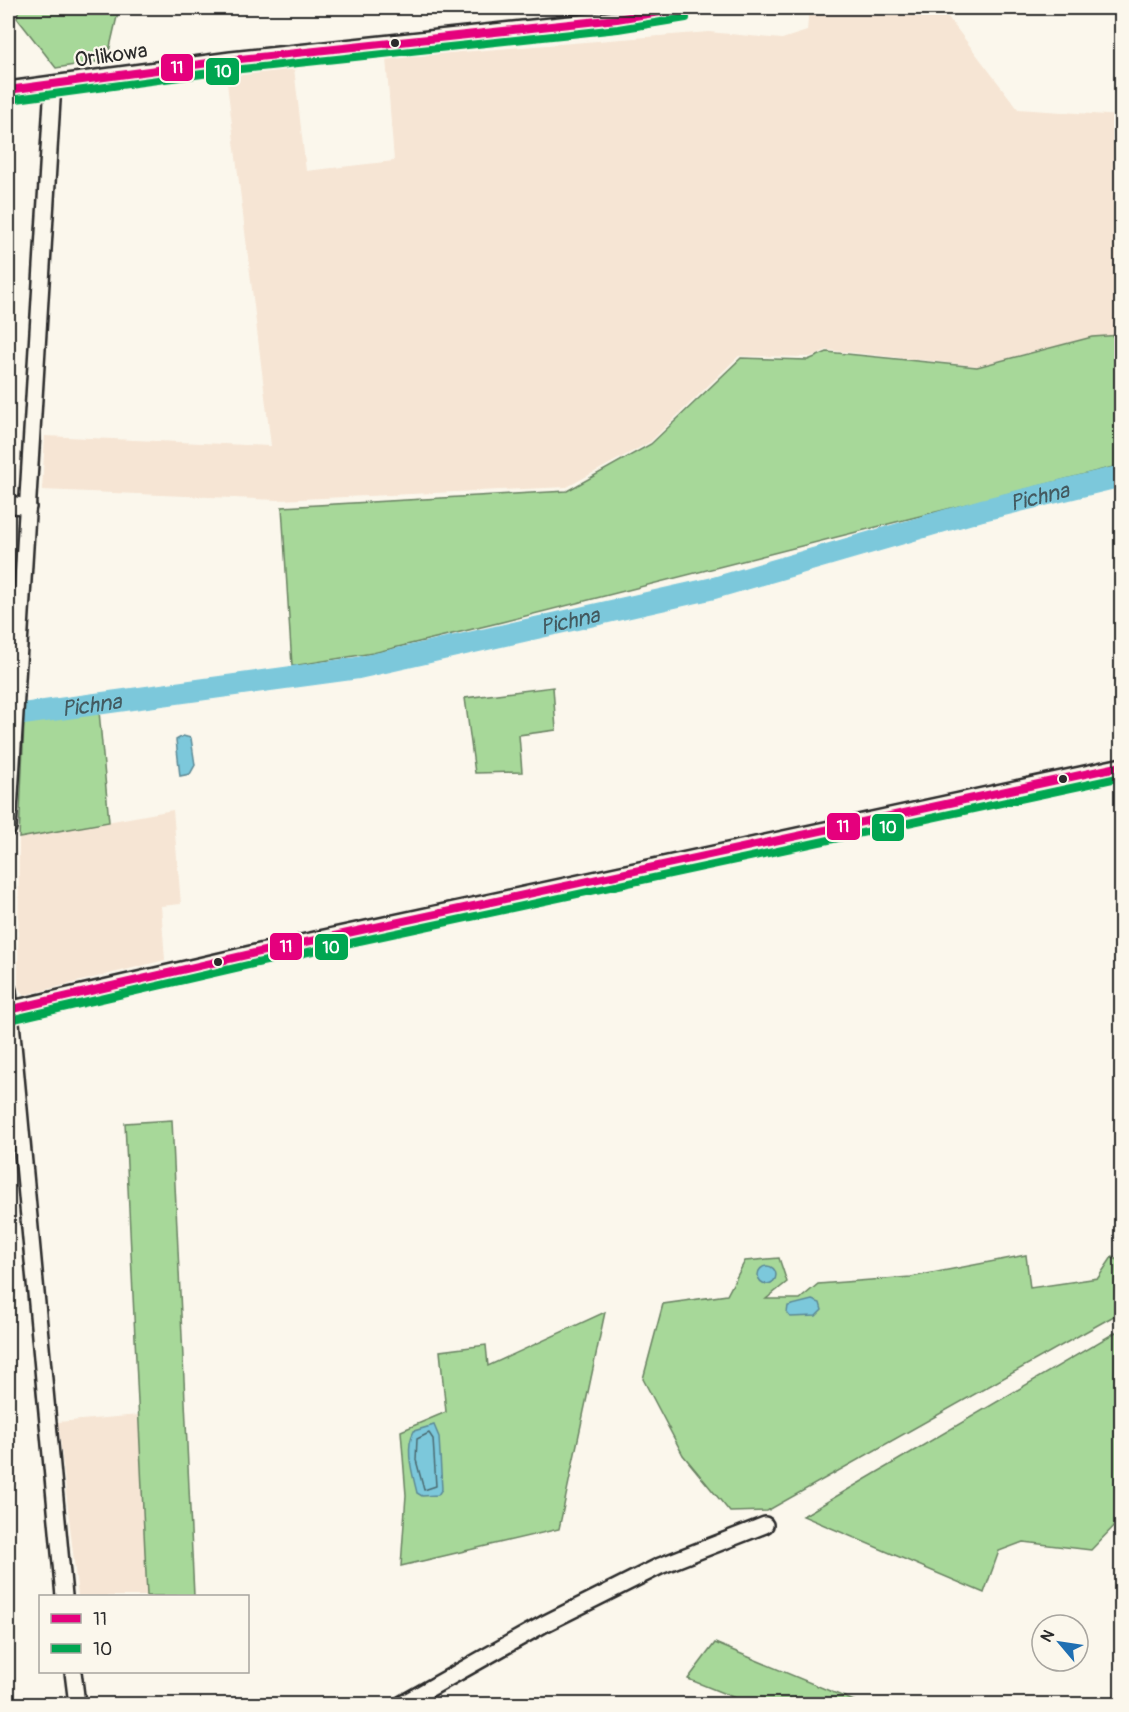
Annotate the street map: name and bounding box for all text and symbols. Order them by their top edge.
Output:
street label: Orlikowa [73,37,149,74]
unlabelled marker [389,37,401,49]
line badge: 11 [160,53,194,82]
line badge: 10 [205,57,240,86]
text: 11 [171,58,183,78]
text: 10 [214,62,232,82]
water label: Pichna [1007,476,1074,518]
water label: Pichna [537,601,604,642]
water label: Pichna [60,687,125,724]
unlabelled marker [1057,773,1069,785]
line badge: 11 [826,812,861,841]
line badge: 10 [871,813,905,842]
text: 11 [837,817,849,837]
text: 10 [879,818,897,838]
line badge: 11 [269,932,303,961]
line badge: 10 [314,933,349,961]
text: 11 [280,937,292,957]
text: 10 [322,938,340,958]
unlabelled marker [212,956,224,968]
legend [39,1595,249,1673]
text: 11 [93,1608,107,1631]
north arrow [1030,1613,1090,1673]
text: N [1036,1626,1059,1646]
text: 10 [93,1638,112,1661]

